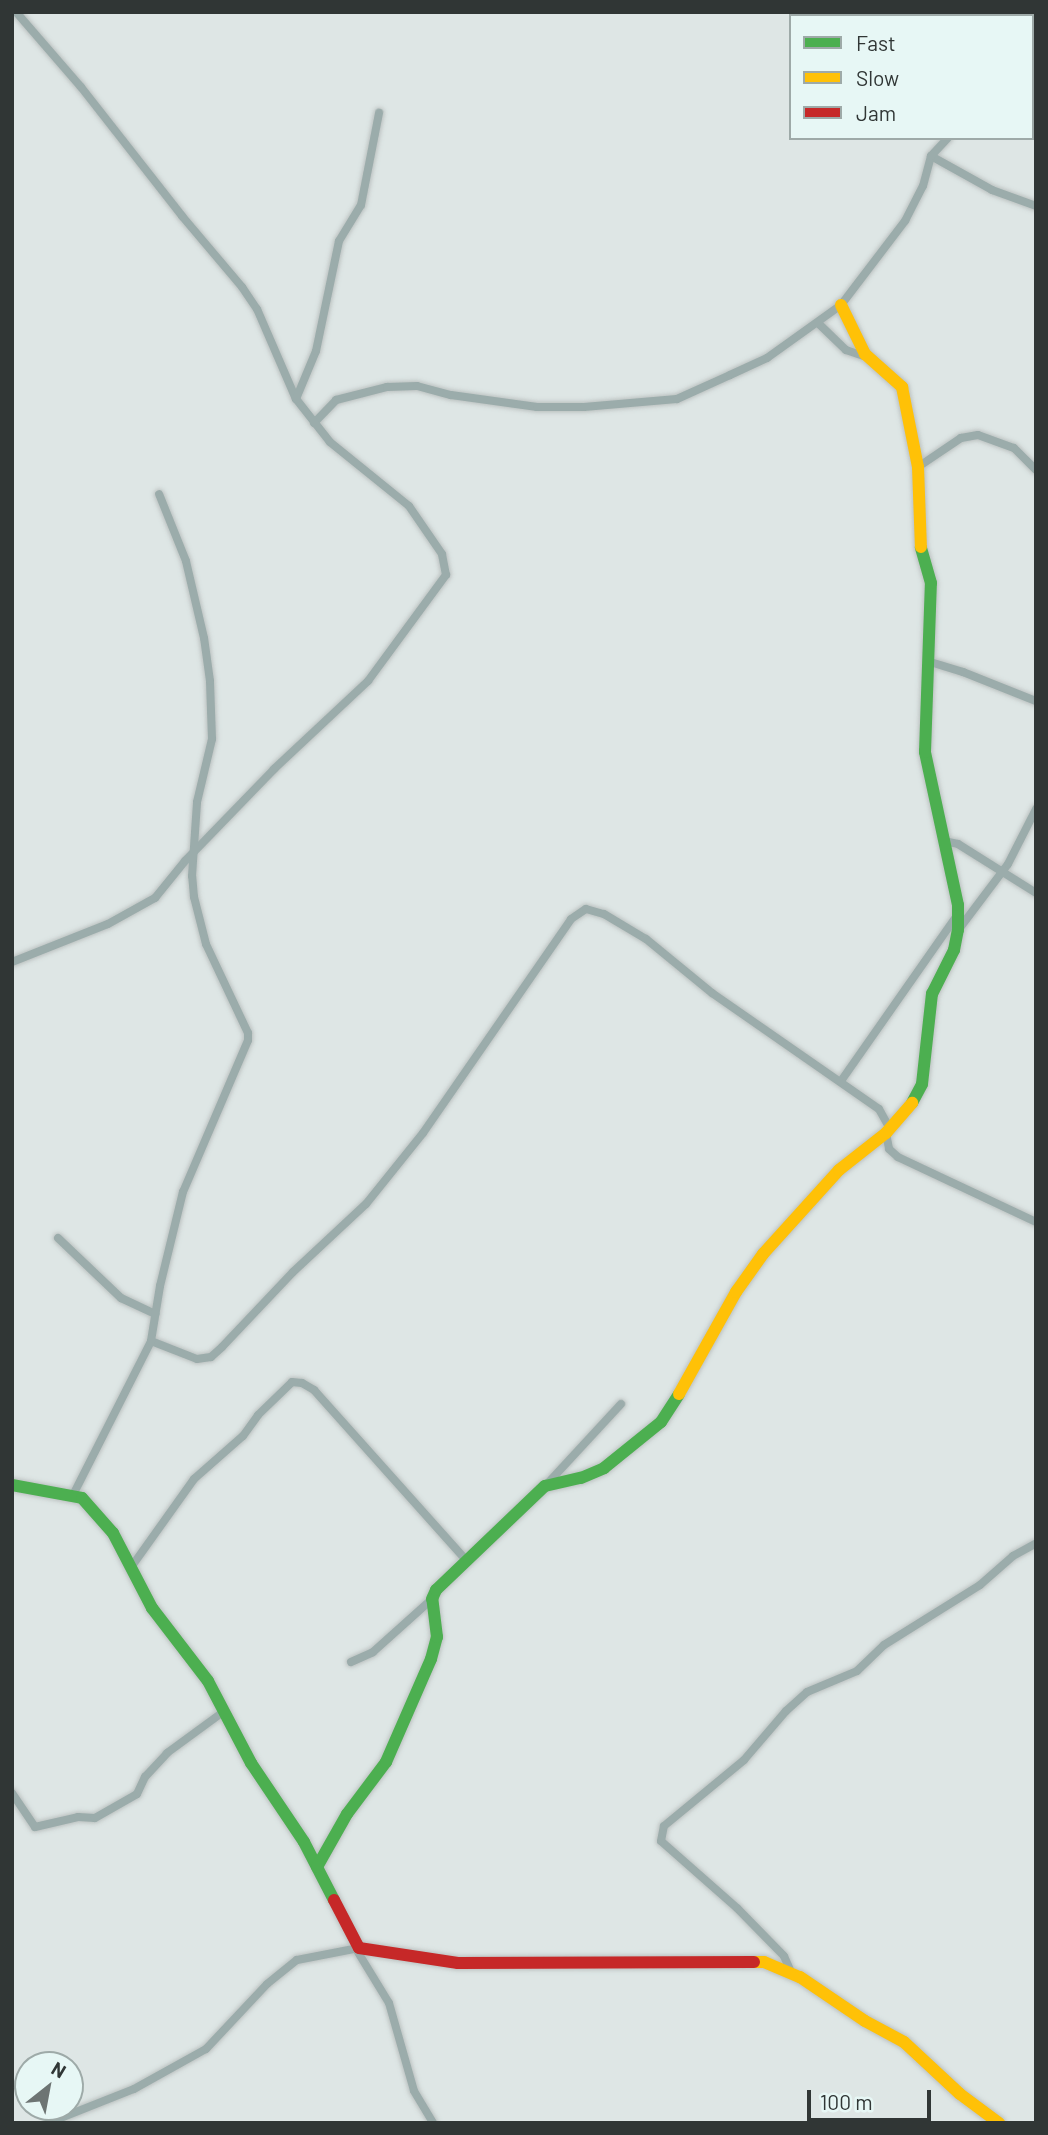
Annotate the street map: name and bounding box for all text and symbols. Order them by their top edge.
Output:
legend [789,14,1034,140]
text: Fast [856,30,896,55]
text: Slow [856,65,899,90]
text: Jam [856,100,896,125]
north arrow [14,2051,84,2121]
text: N [48,2056,70,2082]
scale bar [810,2076,934,2120]
text: 100 m [820,2089,873,2114]

